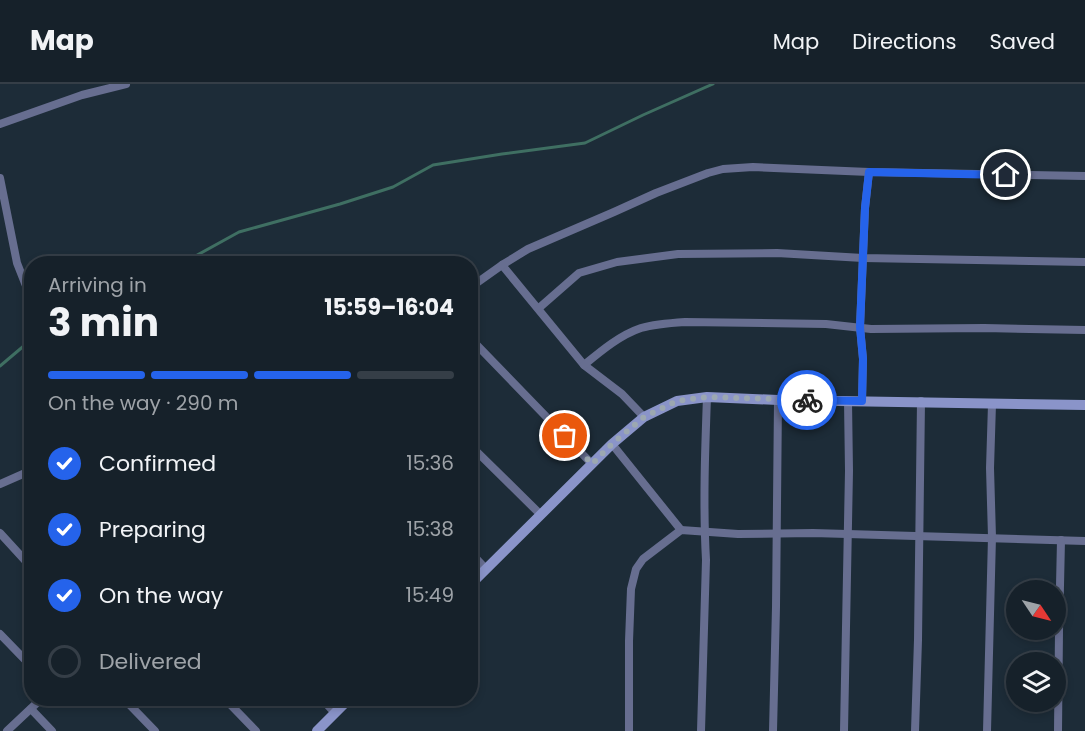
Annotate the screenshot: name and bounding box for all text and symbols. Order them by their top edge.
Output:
text: Map [30,21,94,60]
text: Map [773,27,819,56]
text: Directions [852,27,956,56]
text: Saved [989,27,1055,56]
pin [980,149,1031,200]
icon: home [989,158,1022,191]
text: Arriving in [48,271,147,299]
text: 15:59–16:04 [324,292,454,323]
text: 3 min [48,295,159,350]
courier [777,370,837,430]
icon: bike [791,384,824,417]
text: On the way · 290 m [48,389,238,417]
pin [539,410,590,461]
icon: bag [548,419,581,452]
icon: check [48,447,81,480]
text: Confirmed [99,448,216,479]
text: 15:36 [406,449,454,477]
icon: check [48,513,81,546]
text: Preparing [99,514,206,545]
text: 15:38 [406,515,454,543]
icon: check [48,579,81,612]
text: On the way [99,580,223,611]
north arrow [1006,580,1066,640]
map controls [1006,580,1066,712]
text: 15:49 [406,581,454,609]
text: Delivered [99,646,202,677]
button: layers [1006,652,1066,712]

